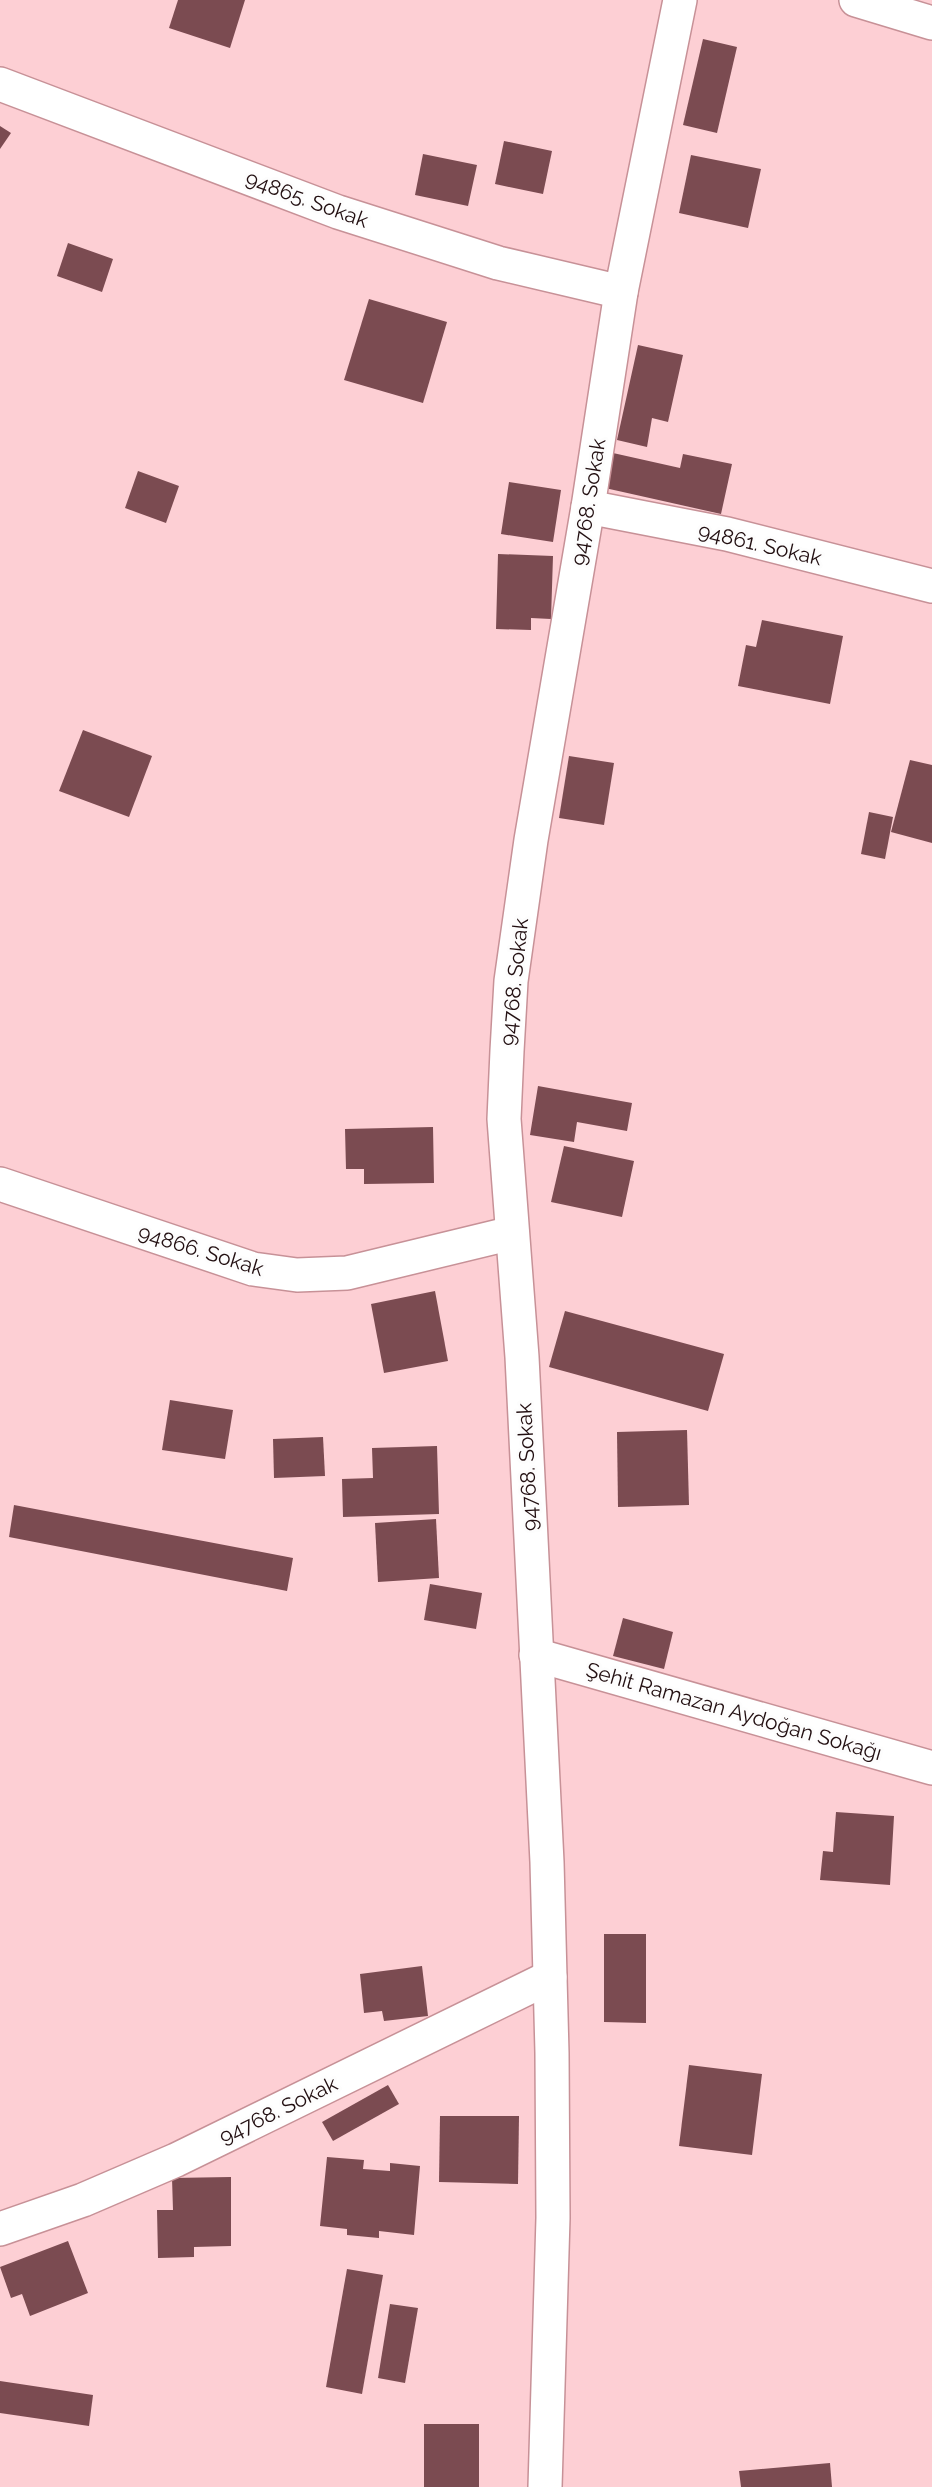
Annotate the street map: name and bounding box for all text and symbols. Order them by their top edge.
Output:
street label: 94865. Sokak [242,165,372,233]
street label: 94768. Sokak [566,437,610,567]
street label: 94861. Sokak [696,518,824,570]
street label: 94768. Sokak [495,917,533,1047]
street label: 94866. Sokak [135,1219,267,1281]
street label: 94768. Sokak [511,1402,543,1532]
street label: Şehit Ramazan Aydoğan Sokağı [583,1657,885,1765]
street label: 94768. Sokak [215,2071,341,2149]

